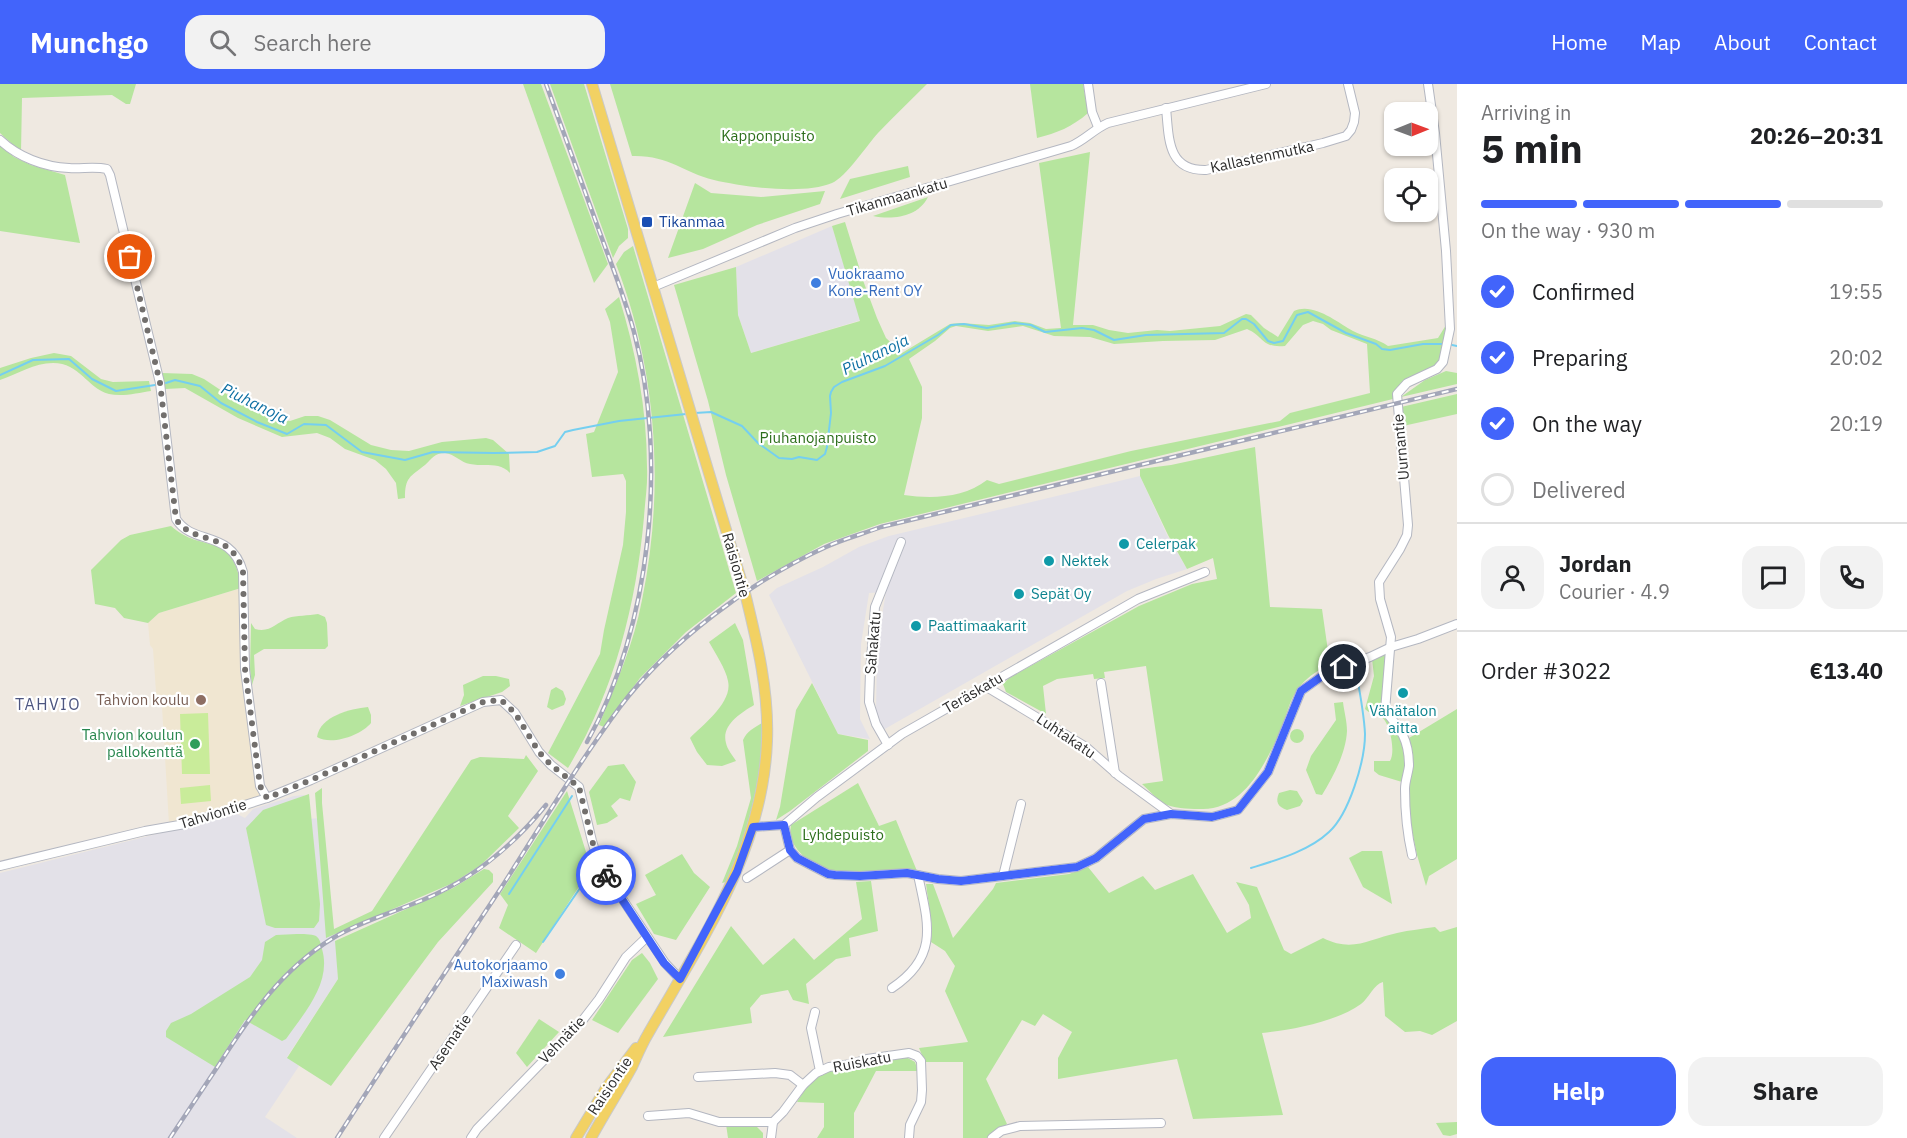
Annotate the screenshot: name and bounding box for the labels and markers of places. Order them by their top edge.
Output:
place label: Tikanmaa [659,212,725,231]
marker: Tikanmaa [640,215,654,229]
pin [104,231,155,282]
place label: Vuokraamo Kone-Rent OY [828,264,923,300]
marker: Vuokraamo Kone-Rent OY [809,276,823,290]
place label: Celerpak [1136,534,1196,553]
marker: Celerpak [1117,537,1131,551]
place label: Nektek [1061,551,1109,570]
marker: Nektek [1042,554,1056,568]
place label: Sepät Oy [1031,584,1092,603]
marker: Sepät Oy [1012,587,1026,601]
place label: Paattimaakarit [928,616,1027,635]
marker: Paattimaakarit [909,619,923,633]
pin [1318,641,1369,692]
marker: Vähätalon aitta [1396,686,1410,700]
place label: Tahvion koulu [96,690,189,709]
marker: Tahvion koulu [194,693,208,707]
place label: Vähätalon aitta [1369,701,1437,737]
place label: Tahvion koulun pallokenttä [82,725,183,761]
marker: Tahvion koulun pallokenttä [188,737,202,751]
place label: Autokorjaamo Maxiwash [453,955,548,991]
marker: Autokorjaamo Maxiwash [553,967,567,981]

